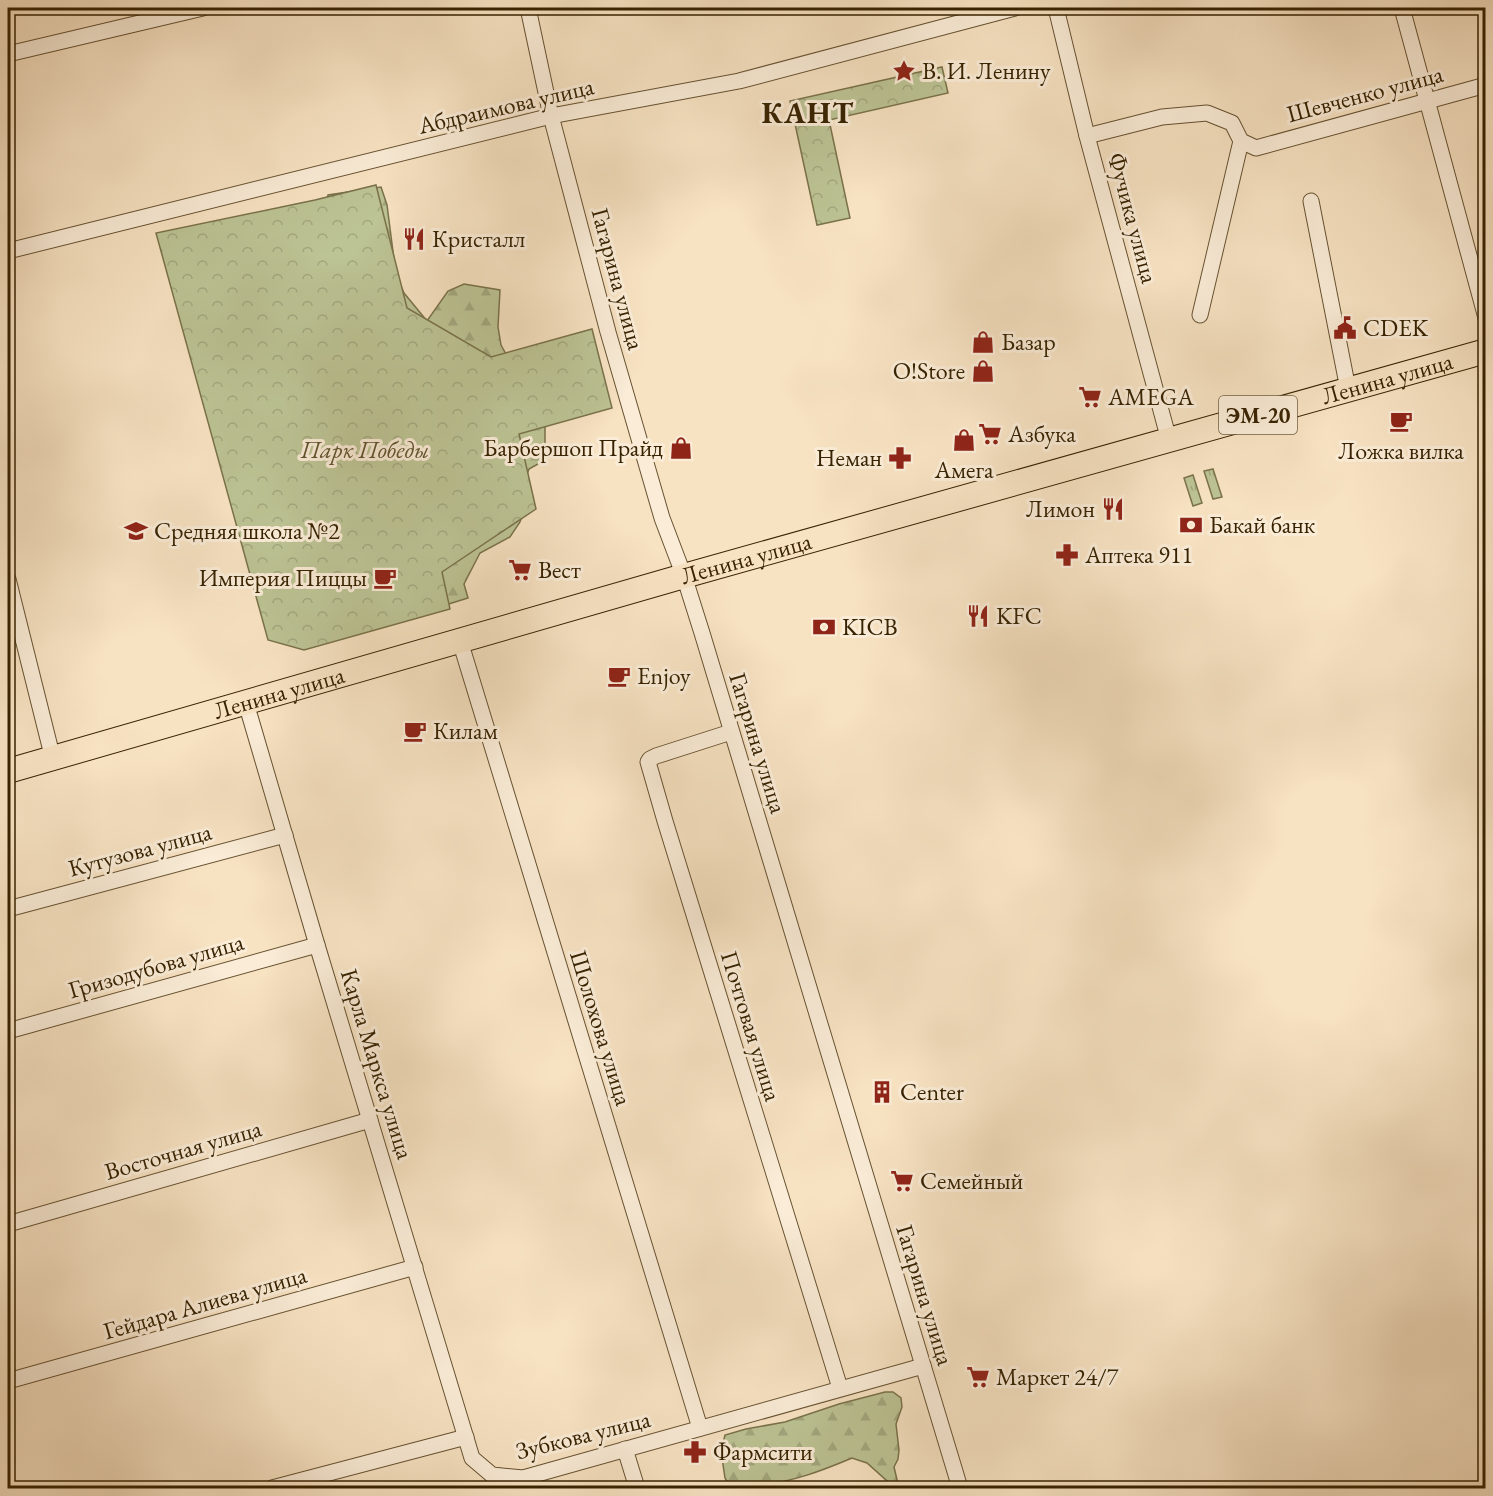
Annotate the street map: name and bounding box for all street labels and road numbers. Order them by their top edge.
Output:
street label: Шевченко улица [1283,58,1447,129]
street label: Абдраимова улица [414,70,597,141]
street label: Фучика улица [1101,149,1166,287]
street label: Гагарина улица [585,205,652,354]
street label: Ленина улица [1318,345,1457,411]
road number: ЭМ-20 [1219,396,1297,434]
street label: Ленина улица [677,525,815,591]
street label: Ленина улица [210,659,348,726]
street label: Гагарина улица [722,669,795,817]
street label: Кутузова улица [65,815,215,884]
street label: Гризодубова улица [65,926,247,1005]
street label: Шолохова улица [563,946,640,1110]
street label: Почтовая улица [714,947,789,1105]
street label: Карла Маркса улица [334,965,421,1163]
street label: Восточная улица [101,1112,265,1187]
street label: Гагарина улица [889,1221,962,1369]
street label: Гейдара Алиева улица [100,1259,310,1346]
street label: Зубкова улица [512,1403,654,1466]

